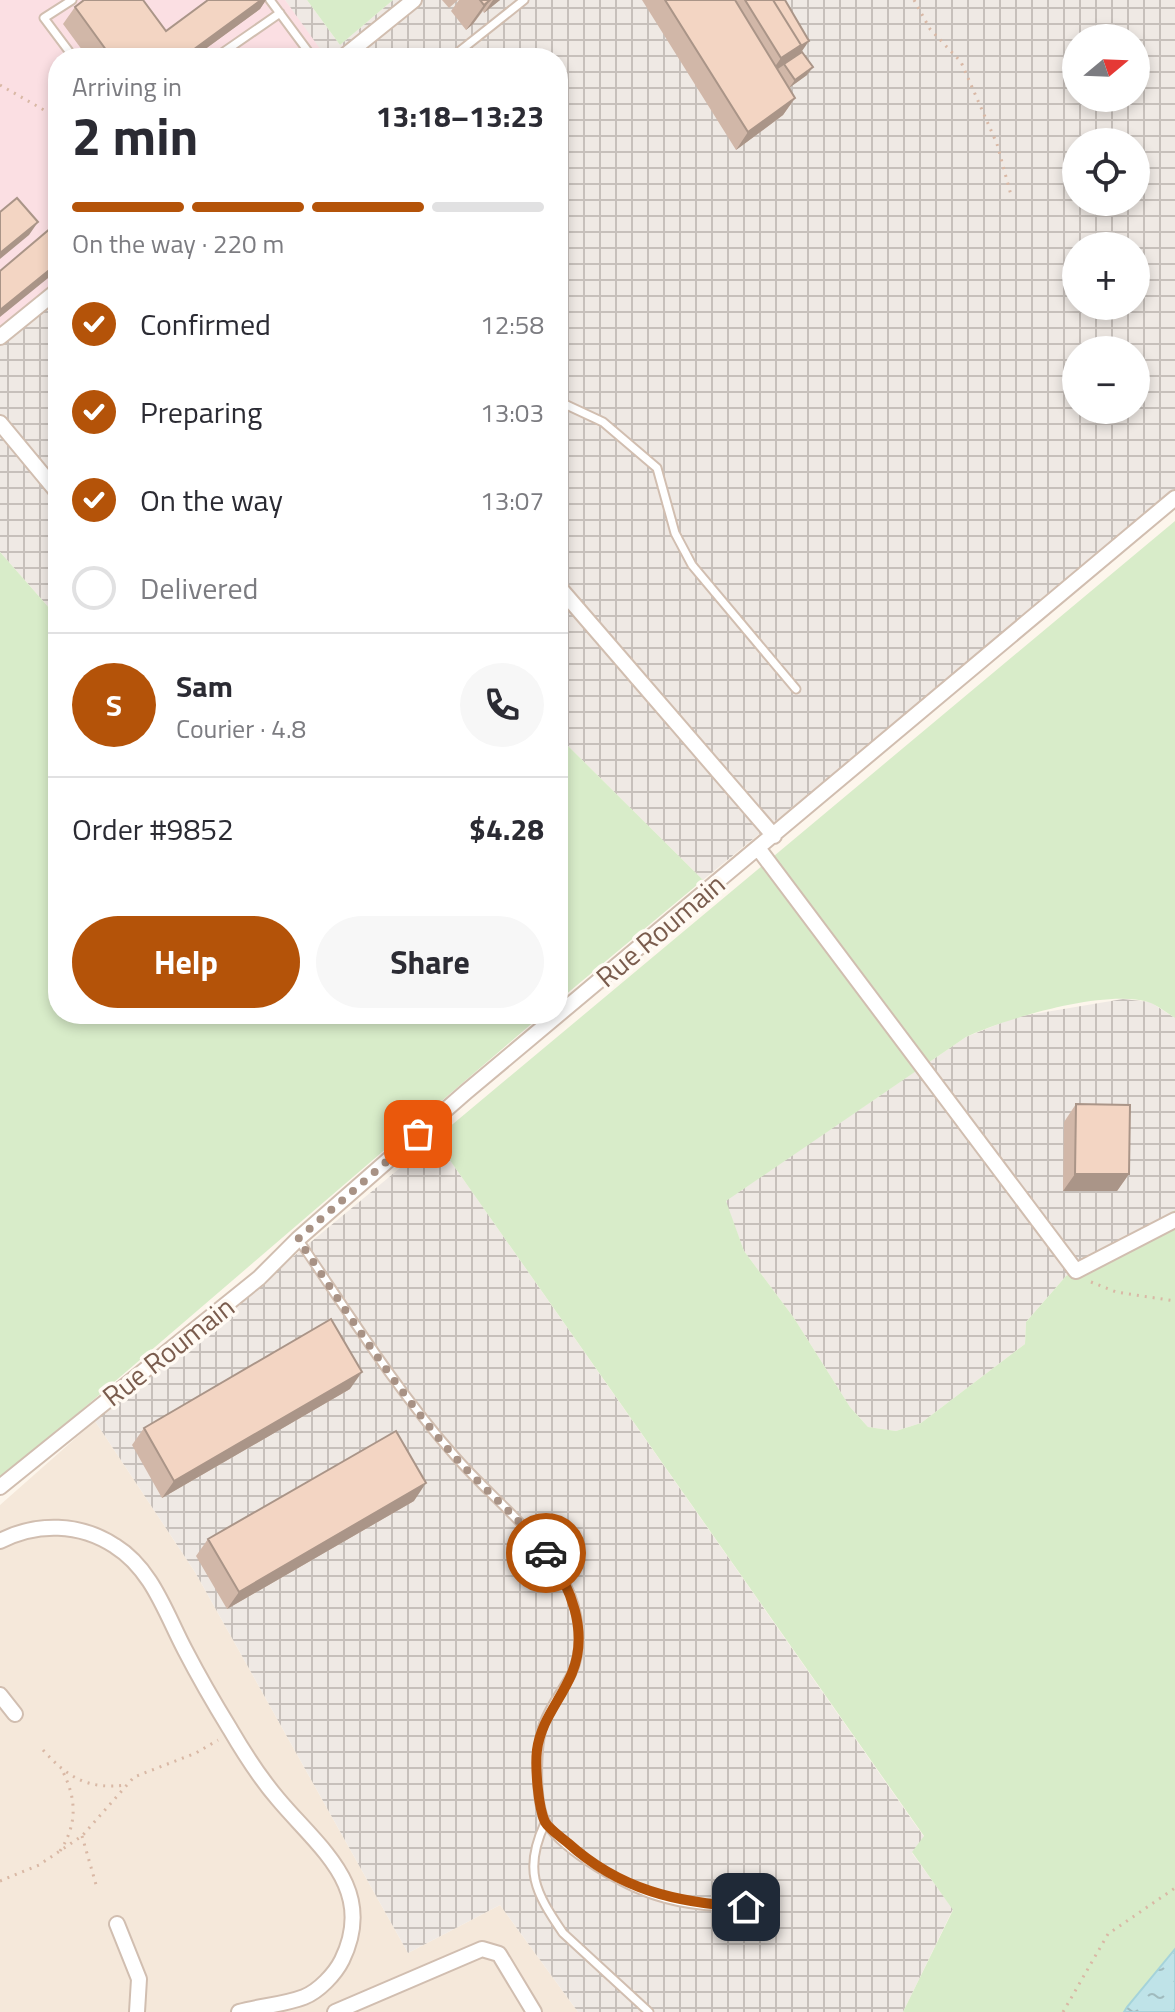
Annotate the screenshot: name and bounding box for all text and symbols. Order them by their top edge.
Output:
north arrow [1062,24,1150,112]
map controls [1062,24,1150,424]
text: Arriving in [72,67,182,106]
text: 13:18–13:23 [376,93,544,139]
text: 2 min [72,96,198,175]
button: locate [1062,128,1150,216]
text: On the way · 220 m [72,224,284,263]
button: + [1062,232,1150,320]
text: Confirmed [140,301,271,347]
icon: check [72,302,116,346]
text: 12:58 [480,305,544,344]
button: − [1062,336,1150,424]
text: Preparing [140,389,262,435]
icon: check [72,390,116,434]
text: 13:03 [480,393,544,432]
text: On the way [140,477,283,523]
icon: check [72,478,116,522]
text: 13:07 [480,481,544,520]
text: Delivered [140,565,258,611]
text: Sam [176,663,233,709]
button: phone [460,663,544,747]
text: S [106,682,122,728]
text: Courier · 4.8 [176,709,306,748]
text: Order #9852 [72,806,234,852]
text: $4.28 [469,806,544,852]
street label: Rue Roumain [586,863,734,997]
button: Help [72,916,300,1008]
button: Share [316,916,544,1008]
pin [384,1100,452,1168]
icon: bag [396,1112,440,1156]
street label: Rue Roumain [93,1286,243,1416]
courier [506,1513,586,1593]
icon: car [524,1531,568,1575]
pin [712,1873,780,1941]
icon: home [724,1885,768,1929]

